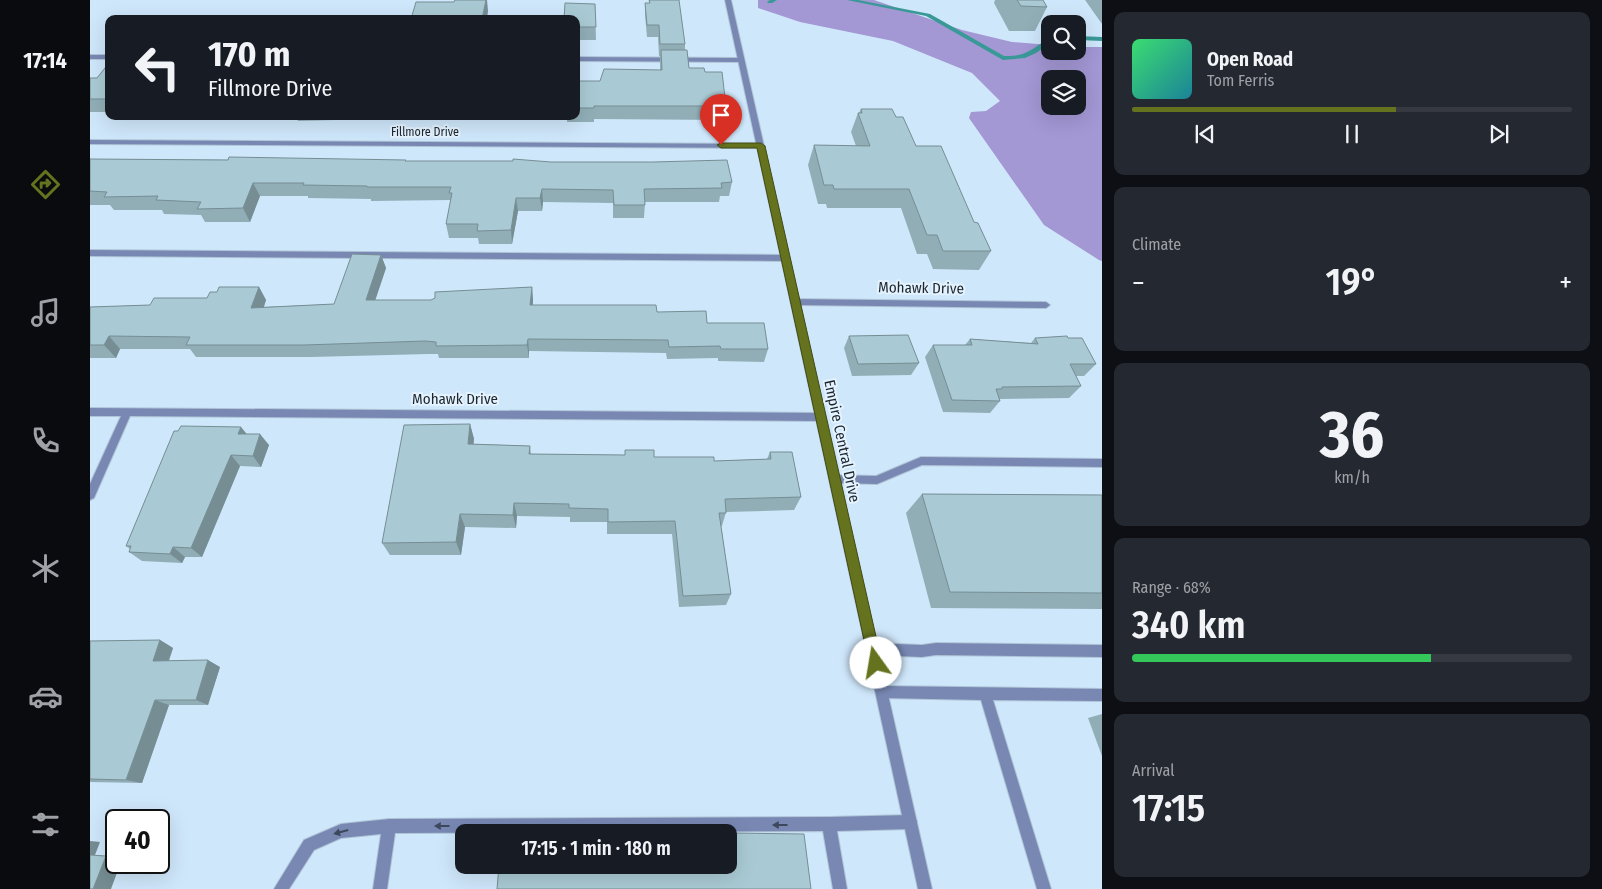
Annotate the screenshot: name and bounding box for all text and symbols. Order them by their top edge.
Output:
map controls [1041,15,1086,115]
button: search [1041,15,1086,60]
text: 170 m [208,33,291,75]
icon: left [125,35,190,100]
text: 17:14 [23,47,67,74]
text: Open Road [1207,48,1293,71]
button: layers [1041,70,1086,115]
text: Tom Ferris [1207,71,1274,90]
text: Fillmore Drive [208,75,332,102]
pin [700,94,742,145]
icon: arrive [707,101,735,129]
icon: previous [1191,120,1219,148]
icon: pause [1338,120,1366,148]
icon: next [1485,120,1513,148]
street label: Fillmore Drive [391,125,459,139]
icon: directions [28,167,63,202]
text: Climate [1132,235,1181,254]
text: 19° [1325,259,1378,305]
text: − [1132,266,1145,299]
text: + [1559,266,1572,299]
street label: Mohawk Drive [878,278,964,298]
icon: music [28,295,63,330]
street label: Empire Central Drive [820,378,864,504]
street label: Mohawk Drive [412,390,498,408]
text: 36 [1320,396,1384,474]
icon: phone [28,423,63,458]
text: km/h [1334,468,1370,487]
icon: climate [28,551,63,586]
text: Range · 68% [1132,578,1211,597]
text: 340 km [1132,602,1246,648]
position arrow [849,636,901,688]
icon: car [28,679,63,714]
text: Arrival [1132,761,1174,780]
text: 17:15 [1132,785,1205,831]
icon: filters [28,807,63,842]
speed limit sign: 40 [105,809,170,874]
one-way arrow [772,821,788,829]
one-way arrow [434,822,450,830]
one-way arrow [333,829,348,837]
text: 17:15 · 1 min · 180 m [521,837,671,860]

